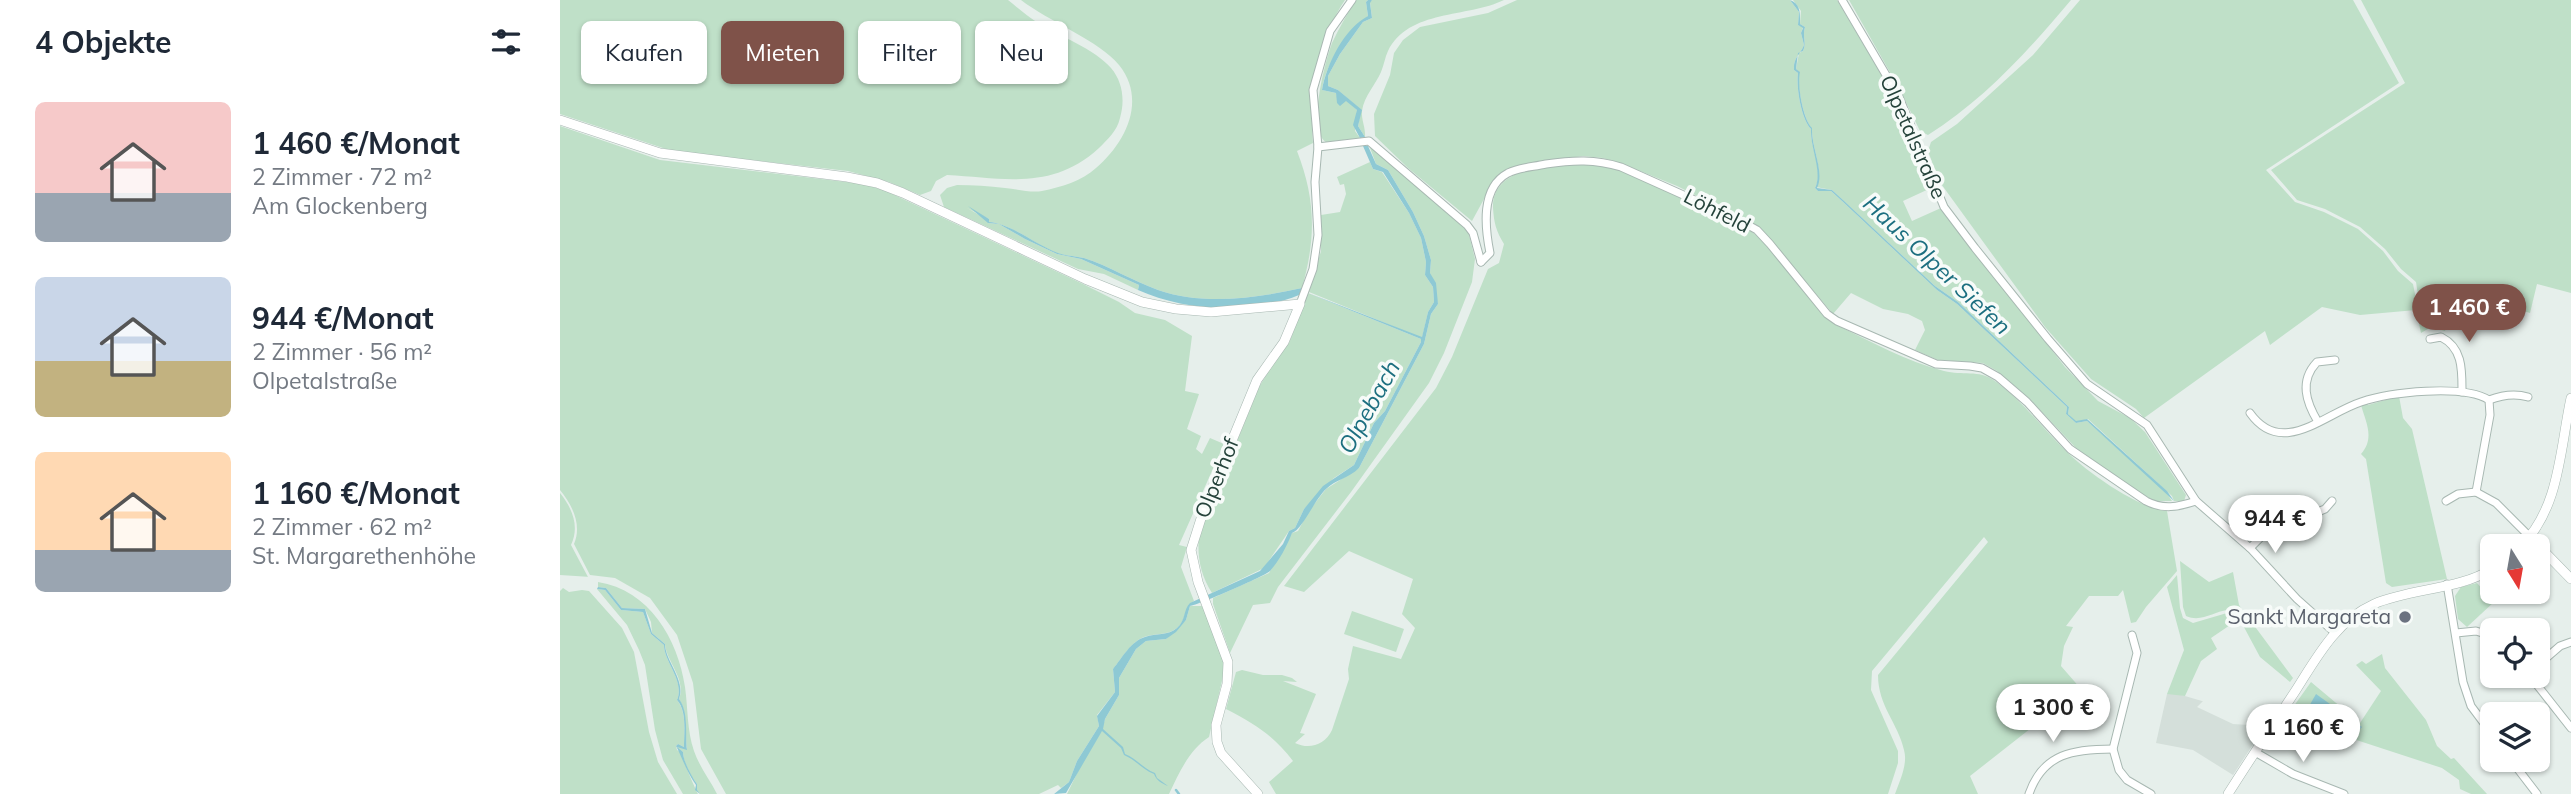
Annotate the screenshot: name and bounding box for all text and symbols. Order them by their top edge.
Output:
chip: Kaufen [581,21,707,84]
chip: Mieten [721,21,844,84]
chip: Filter [858,21,961,84]
chip: Neu [975,21,1068,84]
text: 4 Objekte [35,23,171,61]
icon: filters [487,23,525,61]
street label: Olpetalstraße [1875,71,1953,202]
text: 1 460 €/Monat [252,124,460,162]
icon: home [91,130,175,214]
text: 2 Zimmer · 72 m² [252,162,432,191]
street label: Löhfeld [1680,182,1755,238]
water label: Haus Olper Siefen [1857,189,2017,341]
text: Am Glockenberg [252,191,428,220]
pin: 1 460 € [2404,284,2534,344]
text: 1 460 € [2428,292,2510,321]
text: 944 €/Monat [252,299,434,337]
icon: home [91,305,175,389]
text: 2 Zimmer · 56 m² [252,337,432,366]
water label: Olpebach [1331,355,1406,458]
text: Olpetalstraße [252,366,397,395]
street label: Olperhof [1188,433,1244,522]
text: 1 160 €/Monat [252,474,460,512]
icon: home [91,480,175,564]
pin: 944 € [2226,496,2324,555]
text: 944 € [2244,503,2306,532]
text: 2 Zimmer · 62 m² [252,512,432,541]
north arrow [2480,534,2550,604]
map controls [2480,534,2550,772]
text: St. Margarethenhöhe [252,541,476,570]
place label: Sankt Margareta [2227,603,2391,629]
marker: Sankt Margareta [2397,609,2413,625]
button: locate [2480,618,2550,688]
pin: 1 300 € [1988,684,2118,744]
text: 1 300 € [2012,692,2094,721]
button: layers [2480,702,2550,772]
pin: 1 160 € [2238,704,2368,764]
text: 1 160 € [2262,712,2344,741]

